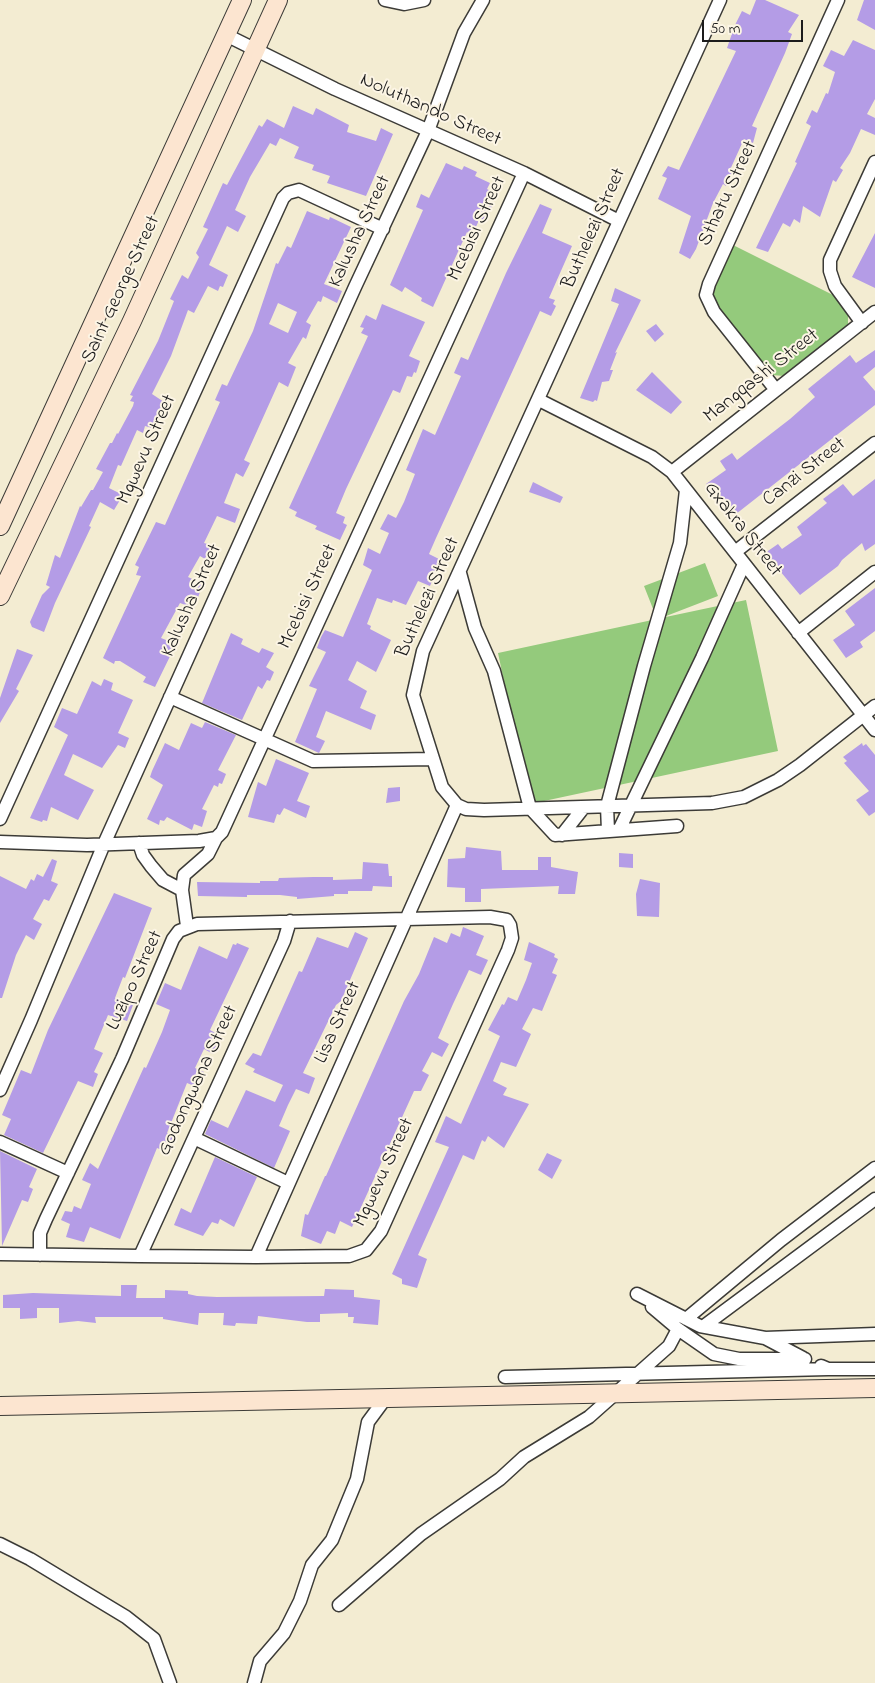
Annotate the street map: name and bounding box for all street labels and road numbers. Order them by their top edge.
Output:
street label: Noluthando Street [356,69,504,153]
street label: Sthatu Street [694,138,764,250]
street label: Buthelezi Street [558,165,632,293]
street label: Kalusha Street [325,172,397,292]
street label: Mcebisi Street [443,173,513,285]
street label: Saint George Street [77,212,167,368]
street label: Mangqashi Street [700,325,824,429]
street label: Mgwevu Street [113,391,183,509]
street label: Canzi Street [759,433,851,513]
street label: Gxakra Street [698,478,786,582]
street label: Buthelezi Street [392,534,466,662]
street label: Kalusha Street [157,541,229,661]
street label: Mcebisi Street [274,541,344,653]
street label: Luzipo Street [102,927,170,1035]
street label: Lisa Street [310,978,368,1068]
street label: Godongwana Street [154,1002,244,1160]
street label: Mgwevu Street [349,1115,421,1231]

